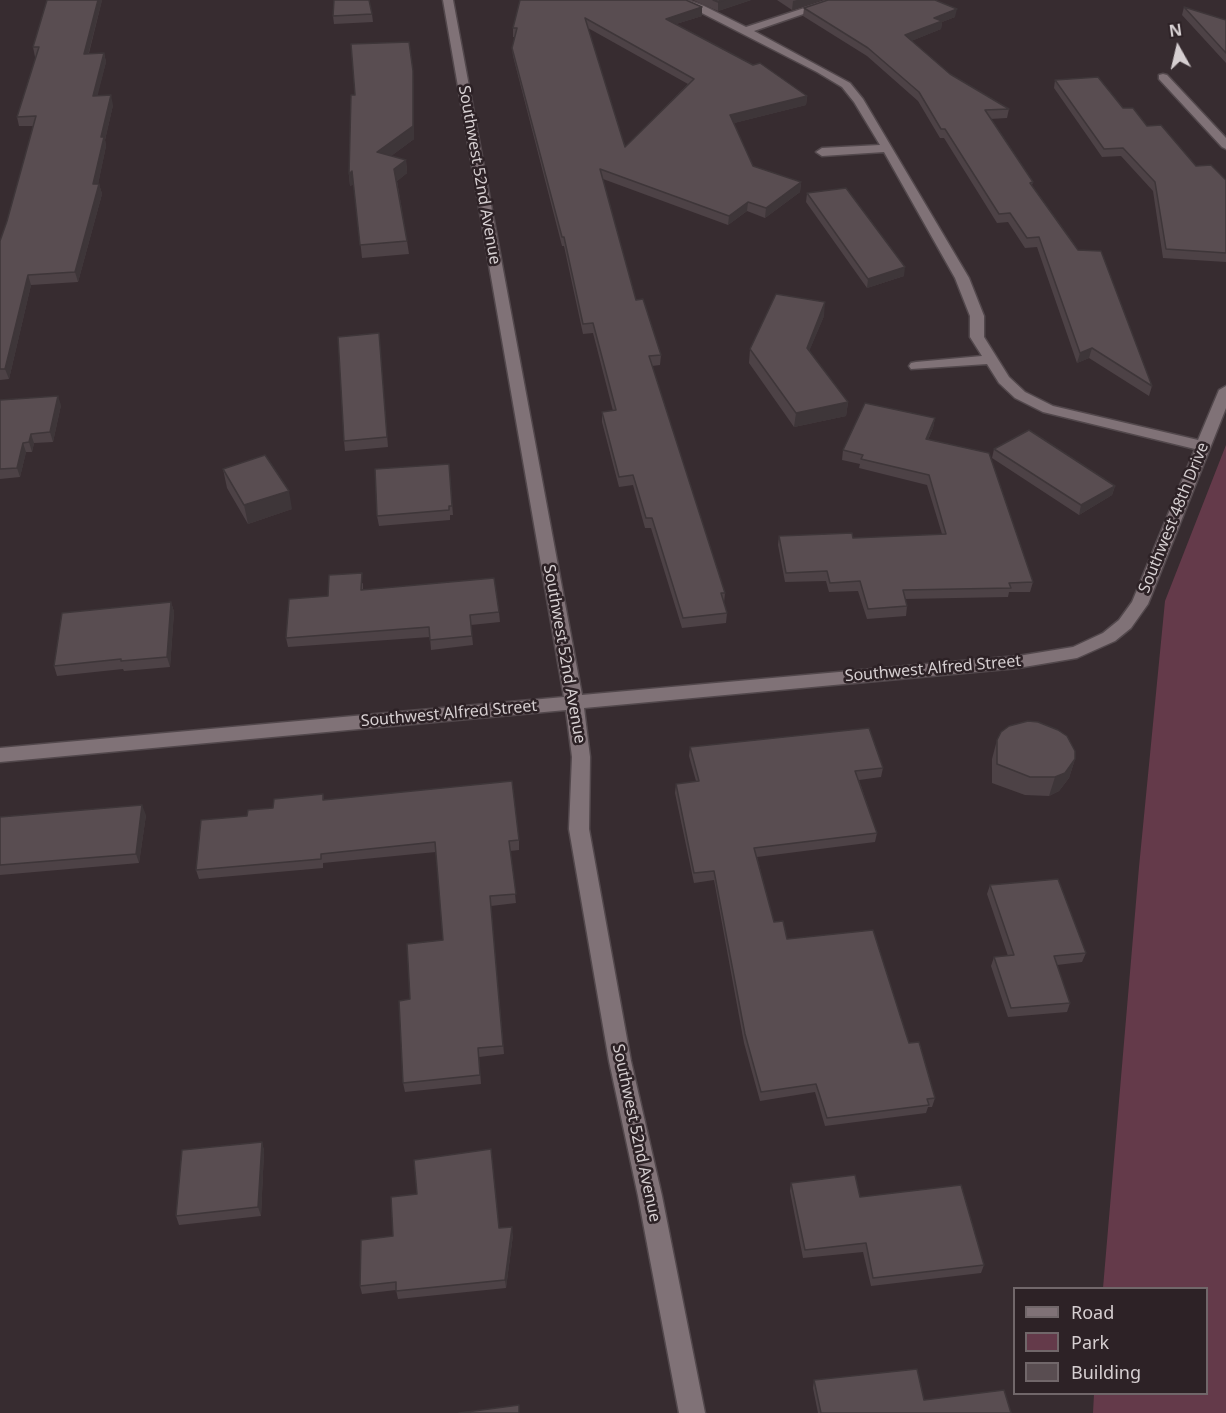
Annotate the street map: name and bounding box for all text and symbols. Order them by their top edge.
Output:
north arrow [1148,18,1208,78]
text: N [1168,18,1183,42]
street label: Southwest 52nd Avenue [454,84,504,266]
street label: Southwest 48th Drive [1135,440,1213,596]
street label: Southwest 52nd Avenue [539,563,589,745]
street label: Southwest Alfred Street [844,652,1022,686]
street label: Southwest Alfred Street [360,697,538,731]
street label: Southwest 52nd Avenue [608,1042,664,1224]
legend [1013,1287,1208,1395]
text: Road [1071,1300,1114,1324]
text: Park [1071,1330,1109,1354]
text: Building [1071,1360,1141,1384]

